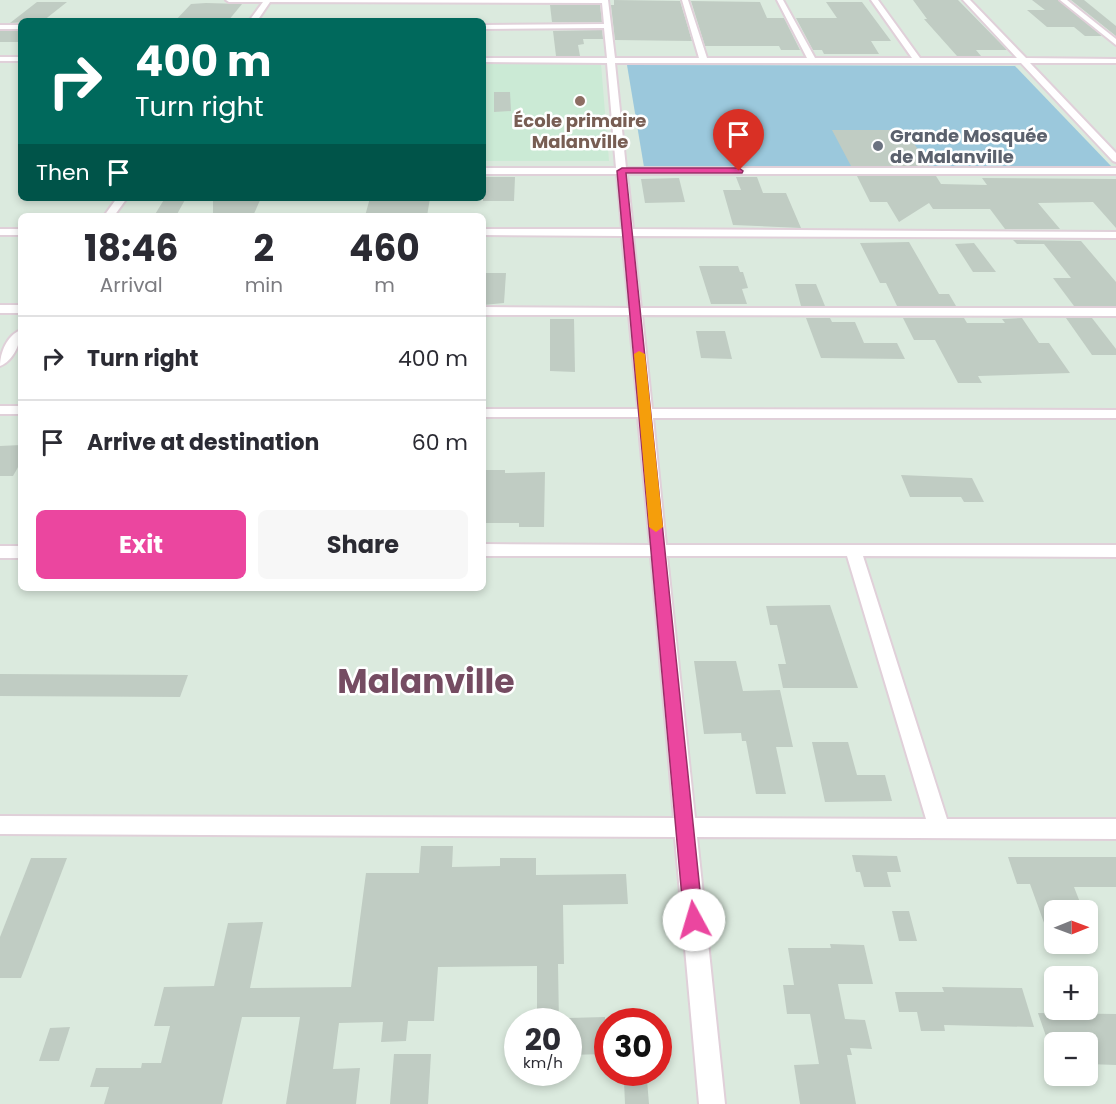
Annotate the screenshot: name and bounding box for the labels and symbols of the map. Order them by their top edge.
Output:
marker: École primaire Malanville [573,94,587,108]
place label: École primaire Malanville [514,108,646,154]
pin [713,109,764,171]
place label: Grande Mosquée de Malanville [890,123,1047,169]
marker: Grande Mosquée de Malanville [871,139,885,153]
district label: Malanville [337,658,515,705]
position arrow [662,888,726,952]
north arrow [1044,900,1098,954]
speed limit sign: 30 [594,1008,672,1086]

